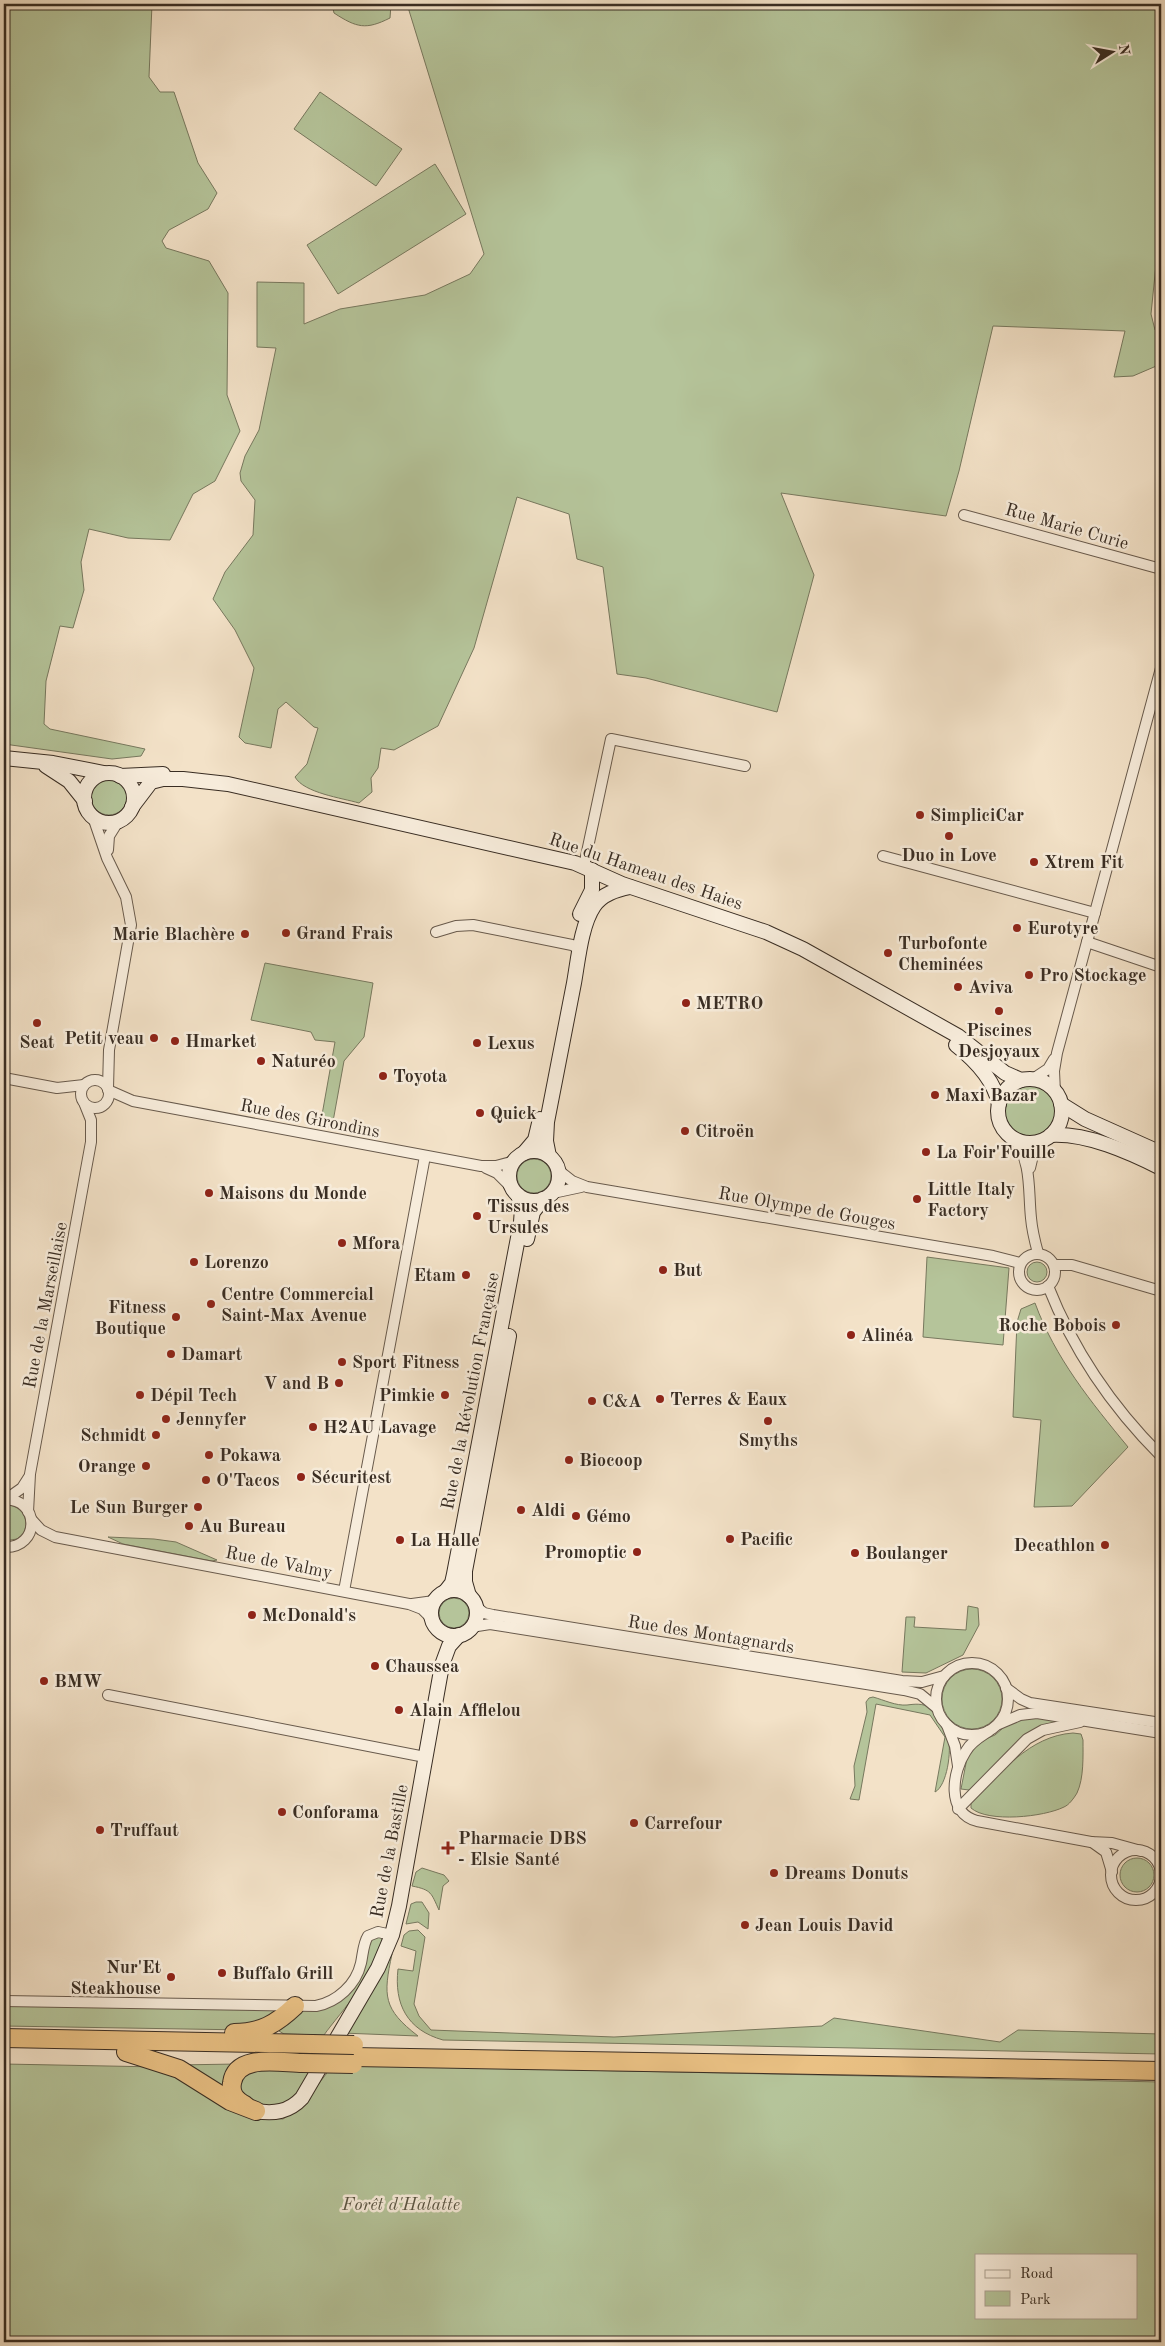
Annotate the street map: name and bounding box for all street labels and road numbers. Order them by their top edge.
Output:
street label: Rue Marie Curie [1003,501,1131,553]
street label: Rue du Hameau des Haies [546,830,745,914]
street label: Rue des Girondins [238,1097,381,1141]
street label: Rue Olympe de Gouges [717,1185,897,1233]
street label: Rue de la Marseillaise [21,1220,71,1390]
street label: Rue de la Révolution Française [439,1271,503,1511]
street label: Rue de Valmy [224,1544,334,1582]
street label: Rue des Montagnards [626,1613,795,1657]
street label: Rue de la Bastille [368,1783,412,1919]

